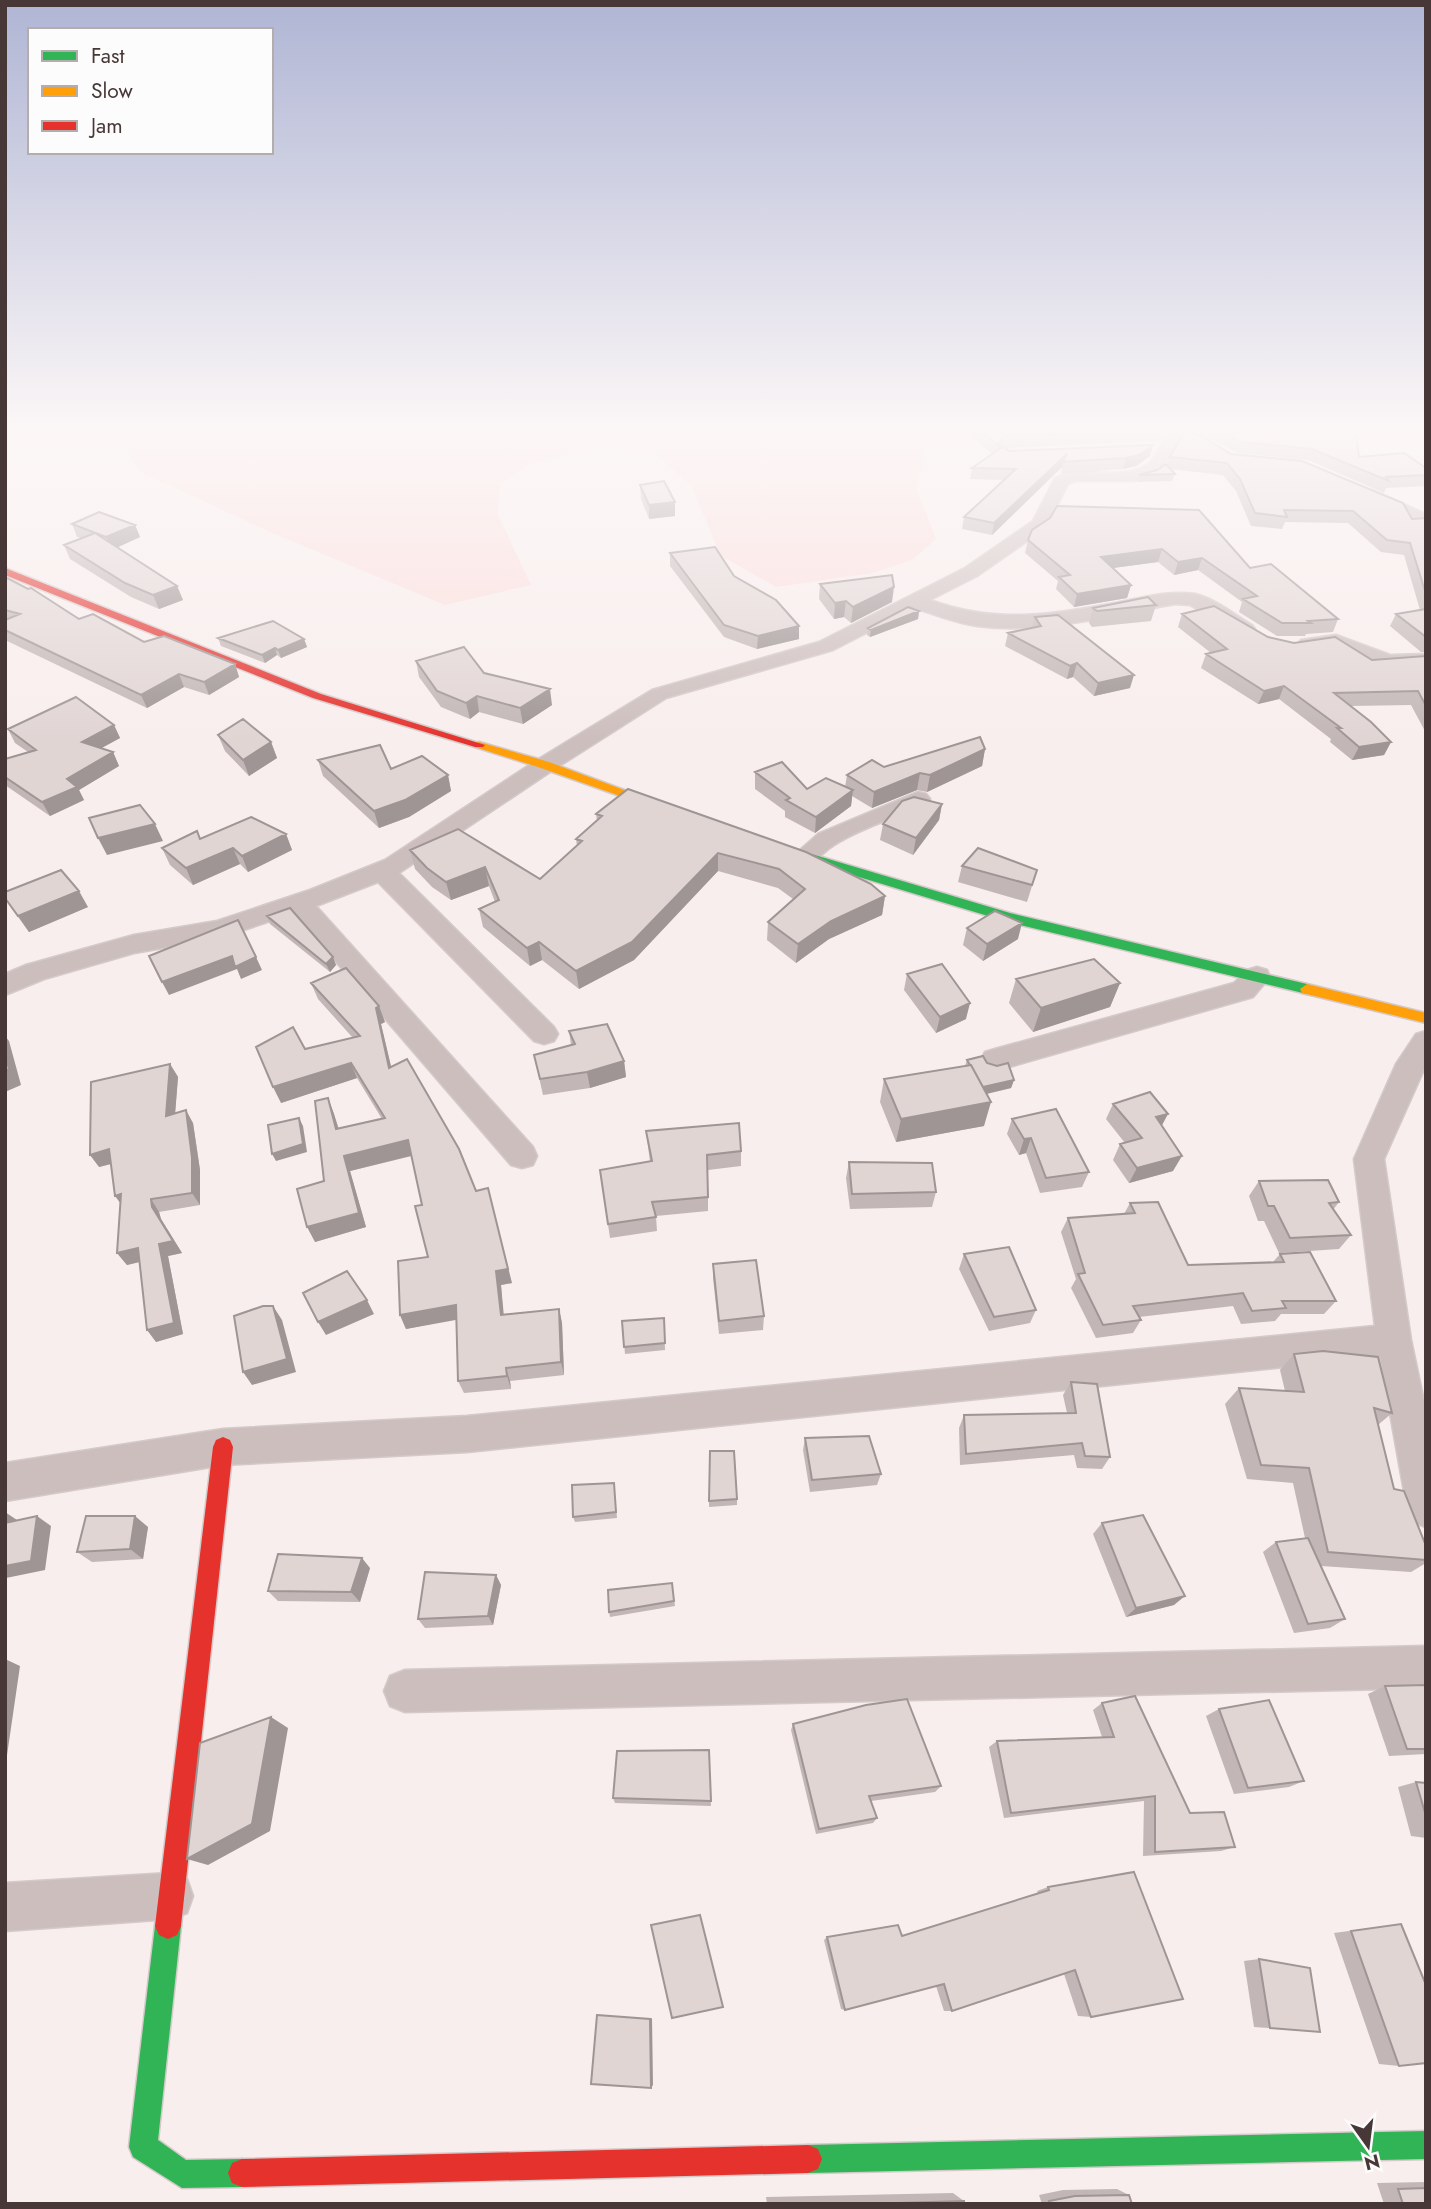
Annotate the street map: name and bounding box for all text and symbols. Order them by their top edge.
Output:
legend [28,28,273,154]
text: Fast [91,41,124,71]
text: Slow [91,76,133,106]
text: Jam [88,111,123,141]
north arrow [1333,2111,1403,2181]
text: N [1361,2147,1383,2177]

